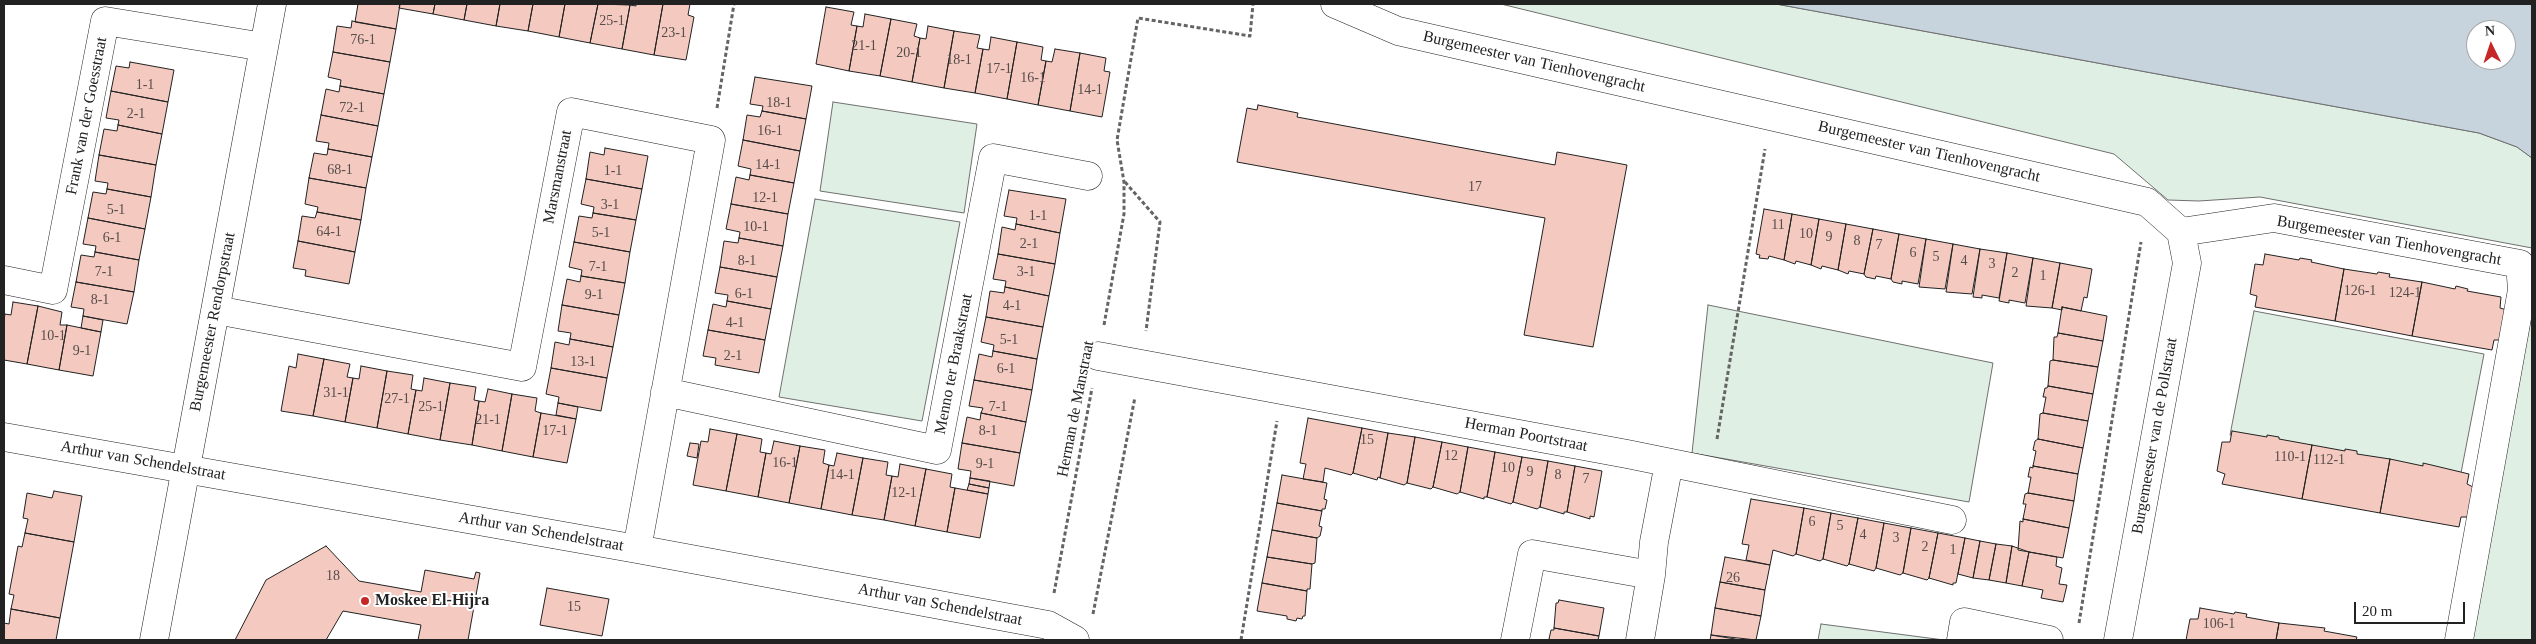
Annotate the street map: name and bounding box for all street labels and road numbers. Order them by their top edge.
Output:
street label: Burgemeester van Tienhovengracht [1421,27,1647,97]
street label: Frank van der Goesstraat [62,35,112,197]
street label: Burgemeester van Tienhovengracht [1816,117,2042,187]
street label: Marsmanstraat [540,129,576,225]
street label: Burgemeester van Tienhovengracht [2275,212,2503,270]
street label: Burgemeester Rendorpstraat [186,231,240,413]
street label: Menno ter Braakstraat [931,292,977,436]
street label: Burgemeester van de Pollstraat [2128,336,2182,536]
street label: Herman de Manstraat [1053,339,1099,479]
street label: Herman Poortstraat [1463,414,1589,456]
street label: Arthur van Schendelstraat [59,437,227,485]
street label: Arthur van Schendelstraat [457,508,625,556]
street label: Arthur van Schendelstraat [856,580,1024,630]

